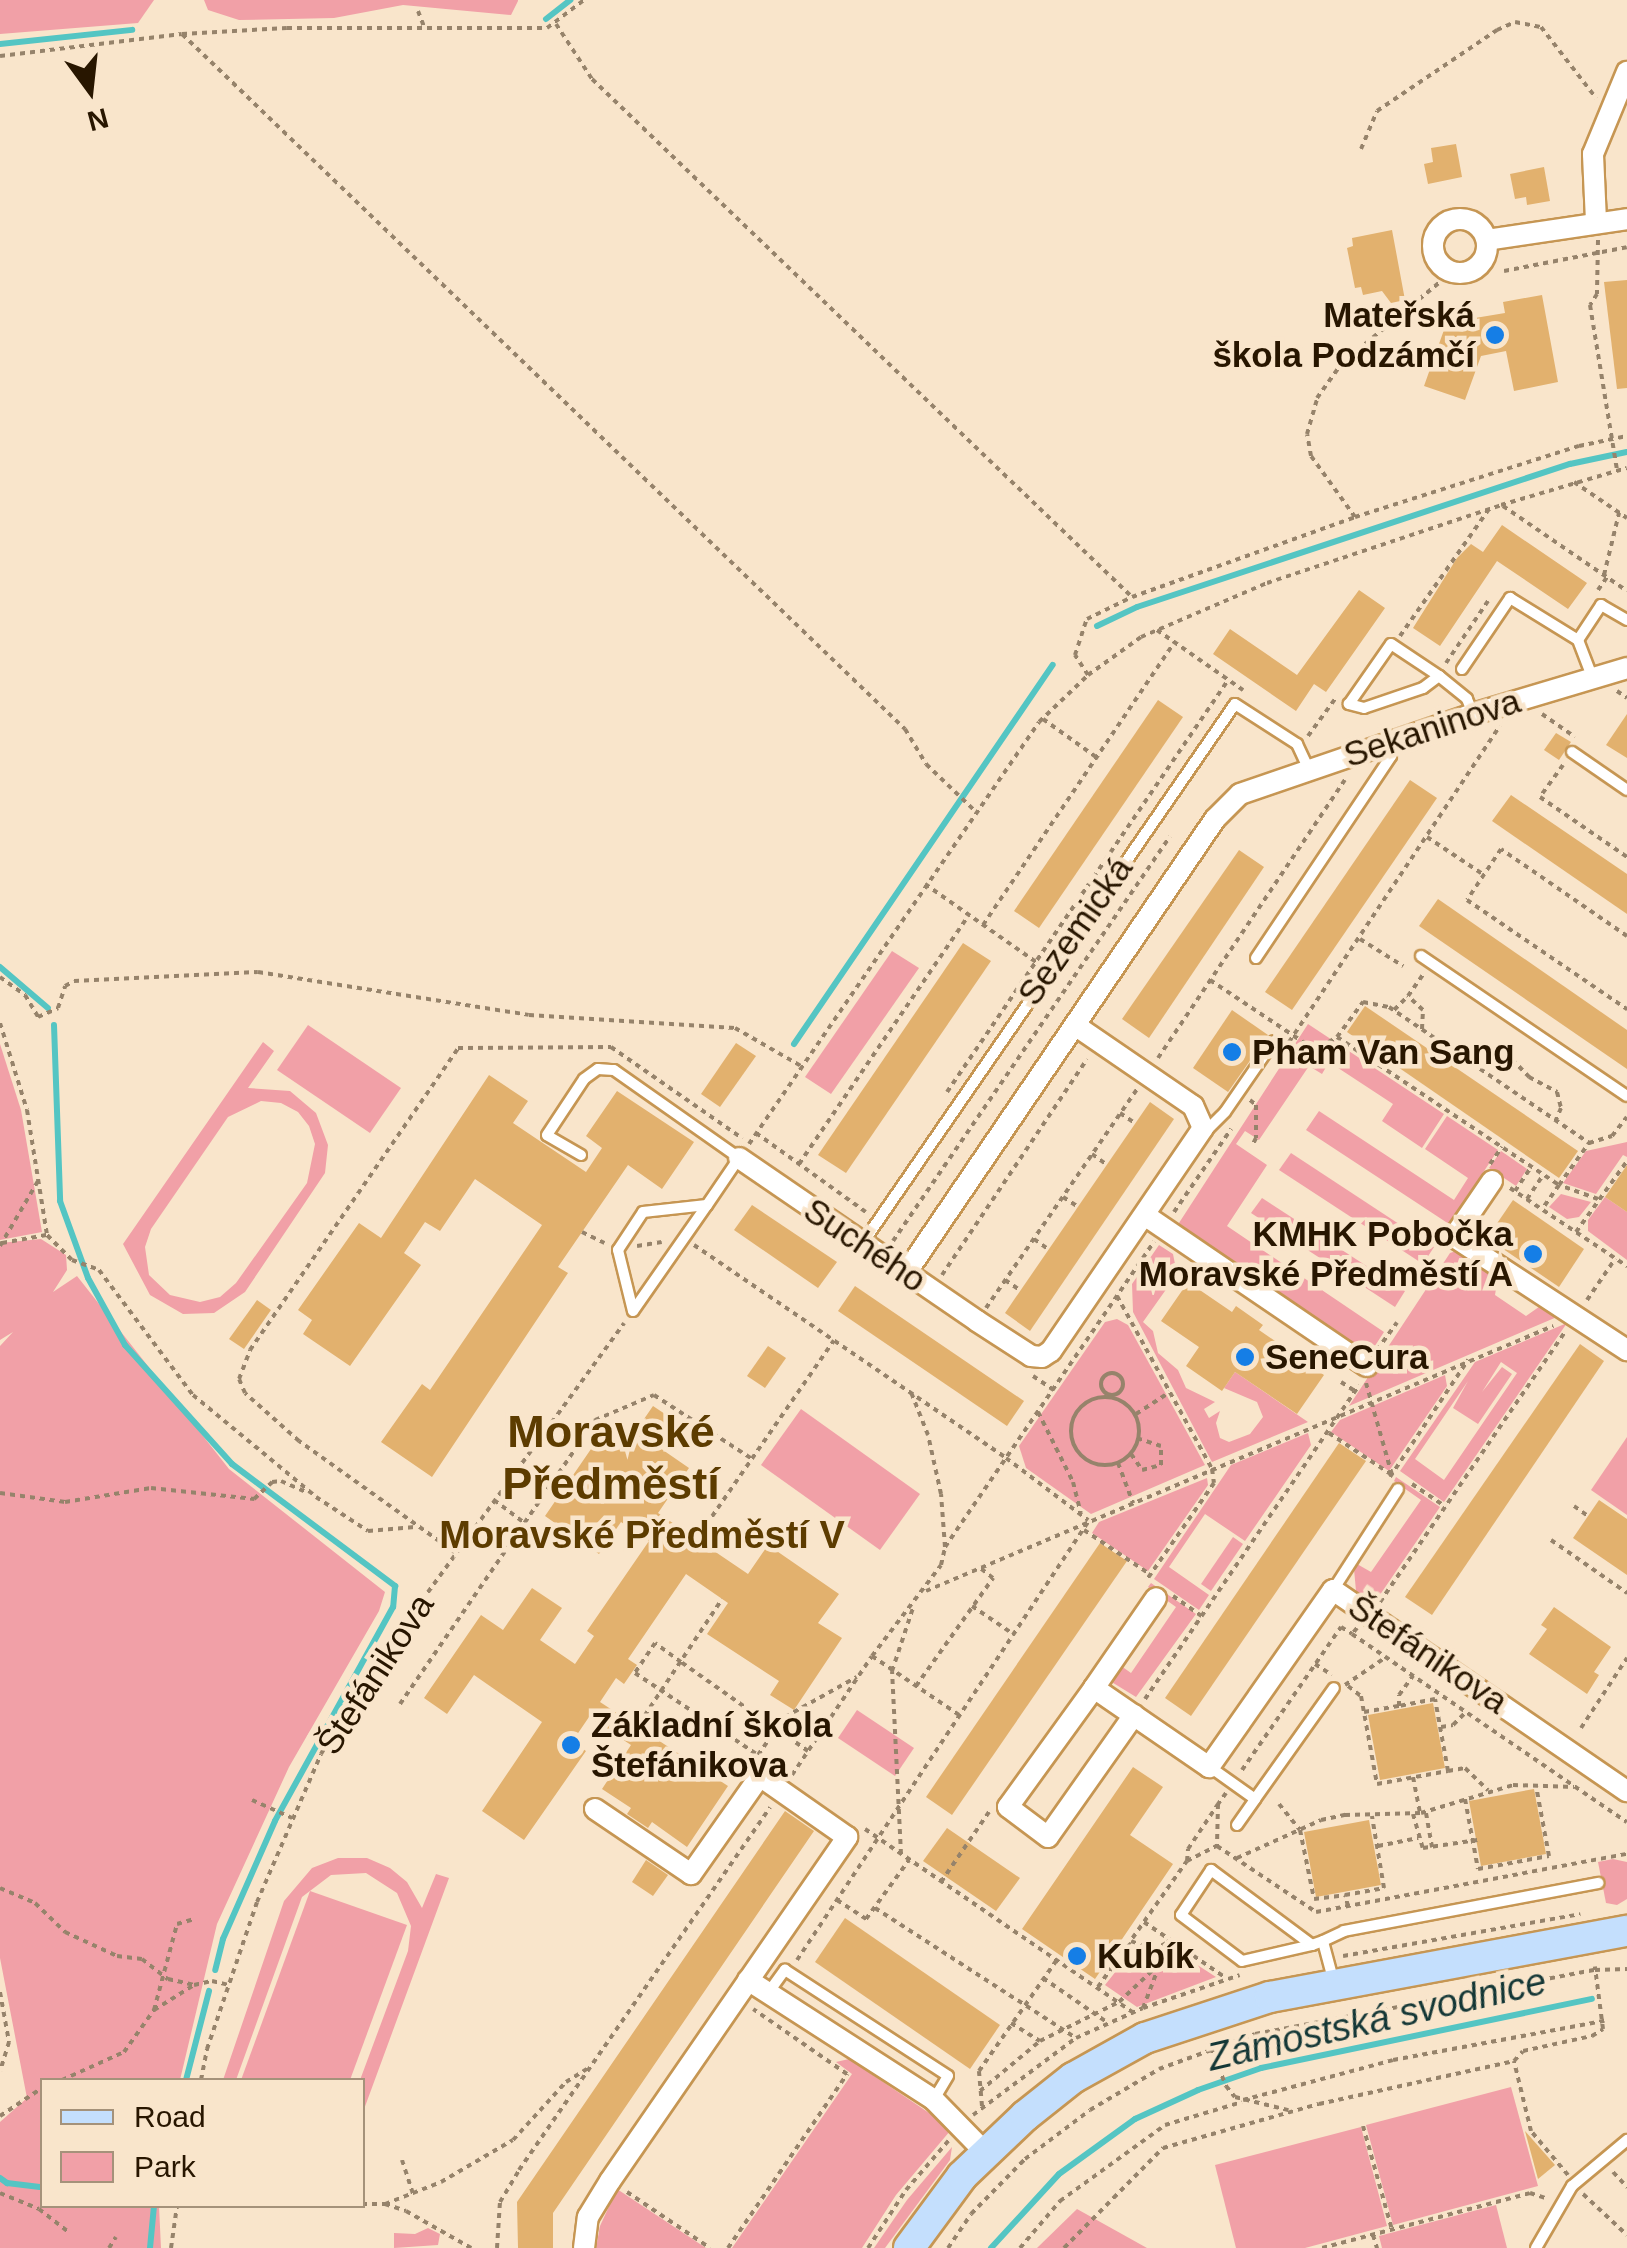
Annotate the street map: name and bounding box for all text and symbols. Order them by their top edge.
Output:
north arrow [40,40,140,140]
text: N [84,102,112,137]
place label: Mateřská škola Podzámčí [1212,294,1475,376]
marker: Mateřská škola Podzámčí [1484,324,1506,346]
street label: Sekaninova [1339,680,1525,776]
street label: Sezemická [1009,849,1141,1013]
place label: Pham Van Sang [1252,1031,1515,1073]
marker: Pham Van Sang [1221,1041,1243,1063]
street label: Suchého [796,1189,934,1301]
place label: KMHK Pobočka Moravské Předměstí A [1138,1213,1513,1295]
marker: KMHK Pobočka Moravské Předměstí A [1522,1243,1544,1265]
place label: SeneCura [1265,1336,1428,1378]
marker: SeneCura [1234,1346,1256,1368]
district label: Moravské Předměstí [502,1405,720,1511]
district label: Moravské Předměstí V [439,1513,845,1559]
street label: Štefánikova [1340,1585,1516,1723]
street label: Štefánikova [308,1586,442,1762]
place label: Základní škola Štefánikova [591,1704,832,1786]
marker: Základní škola Štefánikova [560,1734,582,1756]
place label: Kubík [1097,1935,1194,1977]
marker: Kubík [1066,1945,1088,1967]
water label: Zámostská svodnice [1203,1959,1551,2081]
legend [40,2078,365,2208]
text: Road [134,2100,206,2133]
text: Park [134,2150,196,2183]

